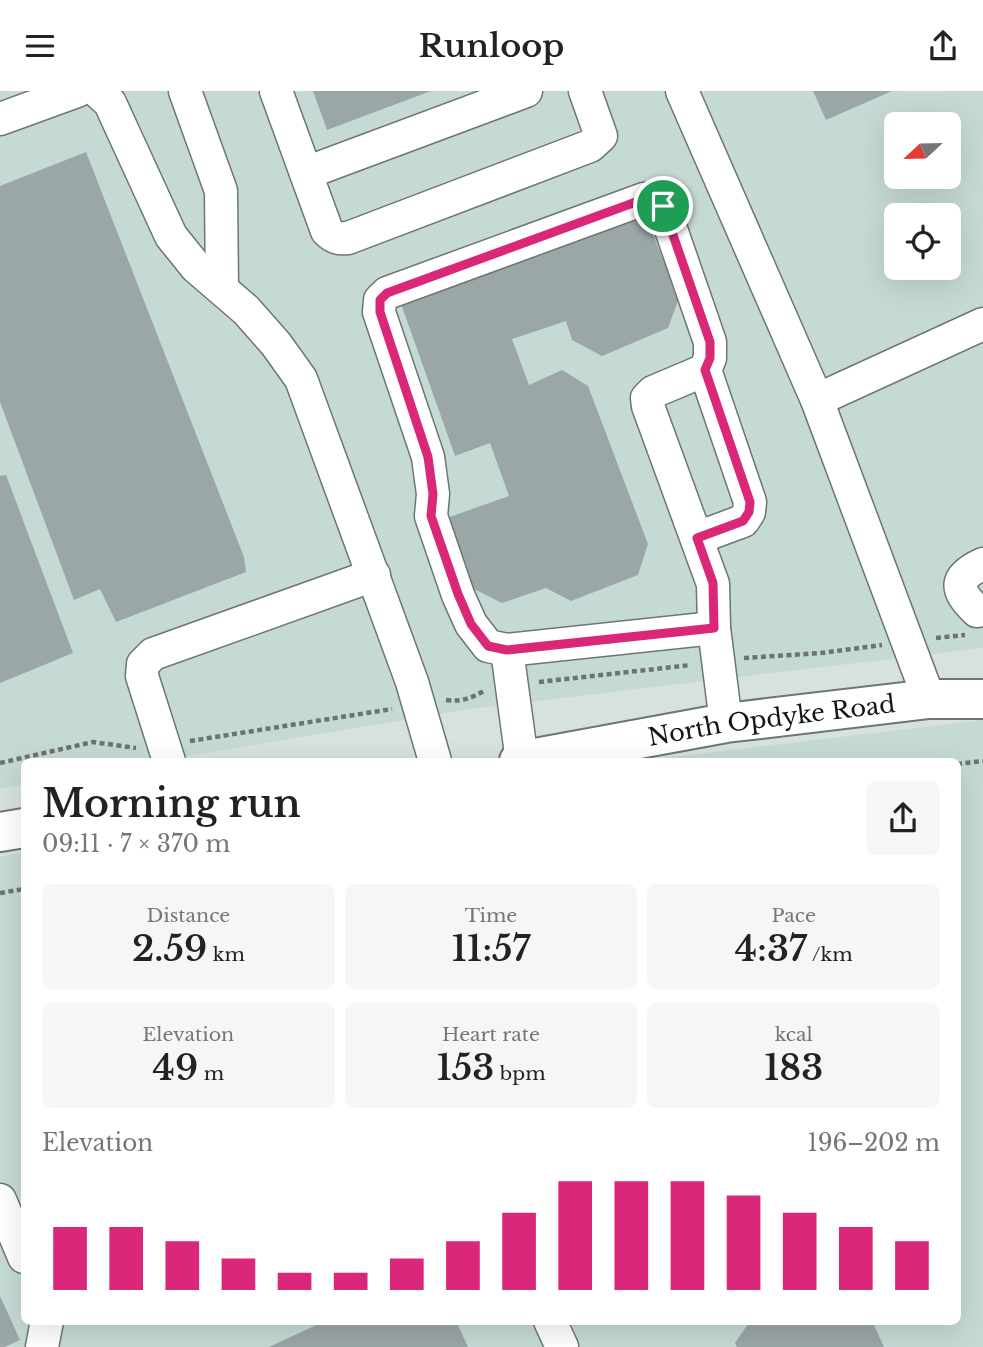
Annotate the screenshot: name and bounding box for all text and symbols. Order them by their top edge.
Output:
text: Runloop [418,26,565,66]
icon: menu [21,27,59,65]
icon: share [924,27,962,65]
north arrow [884,112,961,189]
map controls [884,112,961,280]
pin [633,176,693,236]
icon: arrive [644,187,682,225]
button: locate [884,203,961,280]
street label: North Opdyke Road [646,689,897,752]
text: Morning run [42,780,301,827]
button: share [866,781,940,855]
text: 09:11 · 7 × 370 m [42,830,230,858]
text: Distance [146,904,230,927]
text: Time [465,904,517,927]
text: Pace [771,904,816,927]
text: 2.59 [132,927,207,970]
text: 11:57 [451,927,531,970]
text: 4:37 [735,927,807,970]
text: km [207,943,245,966]
text: /km [807,943,853,966]
text: Elevation [142,1023,234,1046]
text: Heart rate [442,1023,540,1046]
text: kcal [775,1023,813,1046]
text: 49 [153,1046,198,1089]
text: 153 [436,1046,494,1089]
text: 183 [764,1046,823,1089]
text: m [198,1062,224,1085]
text: bpm [494,1062,546,1085]
text: Elevation [42,1129,153,1157]
text: 196–202 m [807,1129,940,1157]

